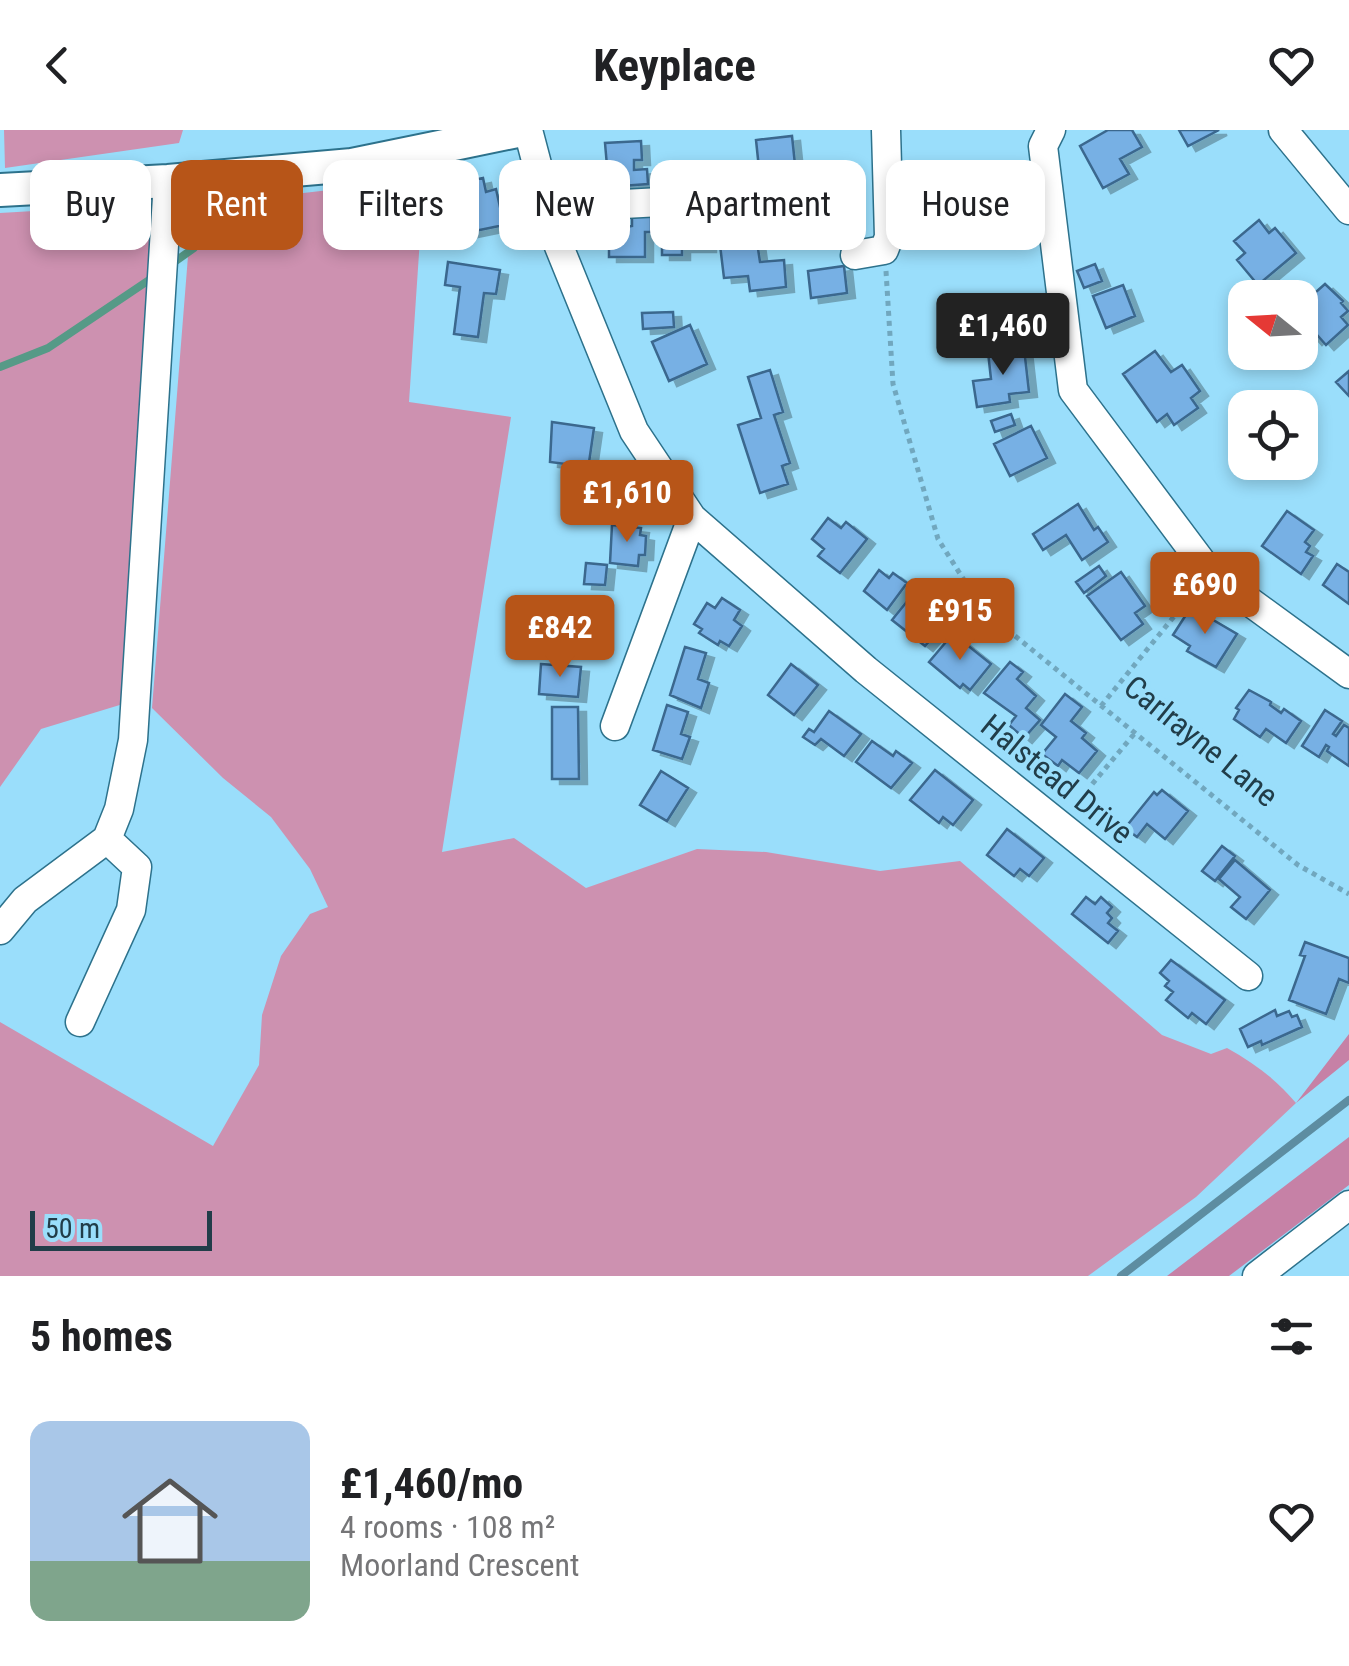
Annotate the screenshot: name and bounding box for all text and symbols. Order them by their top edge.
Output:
icon: back [30,38,85,93]
icon: heart [1264,38,1319,93]
text: Keyplace [593,39,756,92]
chip: Buy [30,160,151,250]
chip: Rent [171,160,303,250]
chip: Filters [323,160,479,250]
chip: New [499,160,630,250]
chip: Apartment [650,160,866,250]
chip: House [886,160,1045,250]
north arrow [1228,280,1318,370]
map controls [1228,280,1318,480]
pin: £1,460 [922,293,1084,378]
text: £1,460 [958,306,1048,344]
button: locate [1228,390,1318,480]
pin: £1,610 [546,460,708,545]
text: £1,610 [582,473,672,511]
pin: £690 [1146,552,1264,637]
text: £690 [1172,565,1238,603]
pin: £915 [901,578,1019,663]
text: £915 [927,591,993,629]
pin: £842 [501,595,619,680]
text: £842 [527,608,593,646]
street label: Carlrayne Lane [1116,667,1286,815]
street label: Halstead Drive [974,706,1140,852]
scale bar [30,1206,212,1250]
text: 50 m [45,1212,100,1245]
icon: filters [1264,1309,1319,1364]
text: 5 homes [30,1312,173,1361]
text: £1,460/mo [340,1459,523,1508]
icon: home [110,1461,230,1581]
icon: heart [1264,1494,1319,1549]
text: 4 rooms · 108 m² [340,1508,555,1546]
text: Moorland Crescent [340,1546,579,1584]

